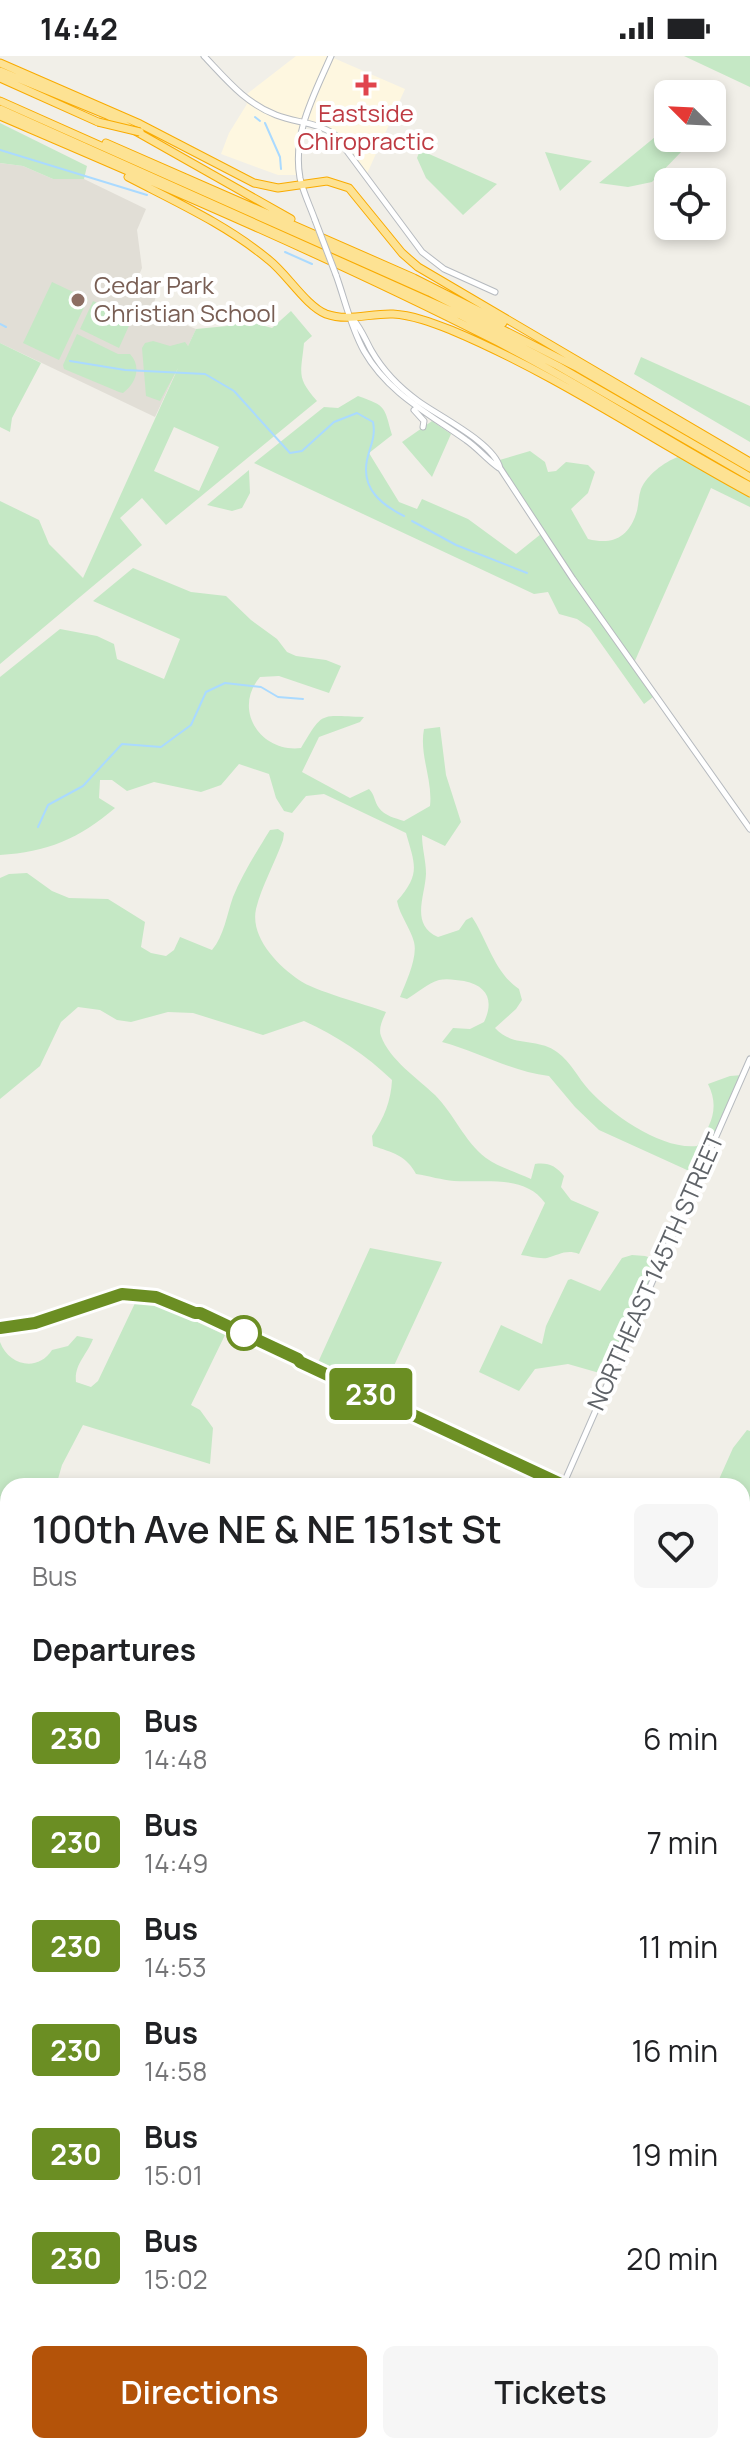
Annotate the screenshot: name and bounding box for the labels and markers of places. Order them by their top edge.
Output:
marker: Eastside Chiropractic [355,74,377,96]
place label: Eastside Chiropractic [297,96,435,157]
place label: Cedar Park Christian School [94,268,276,329]
marker: Cedar Park Christian School [69,291,87,309]
unlabelled marker [227,1316,261,1350]

